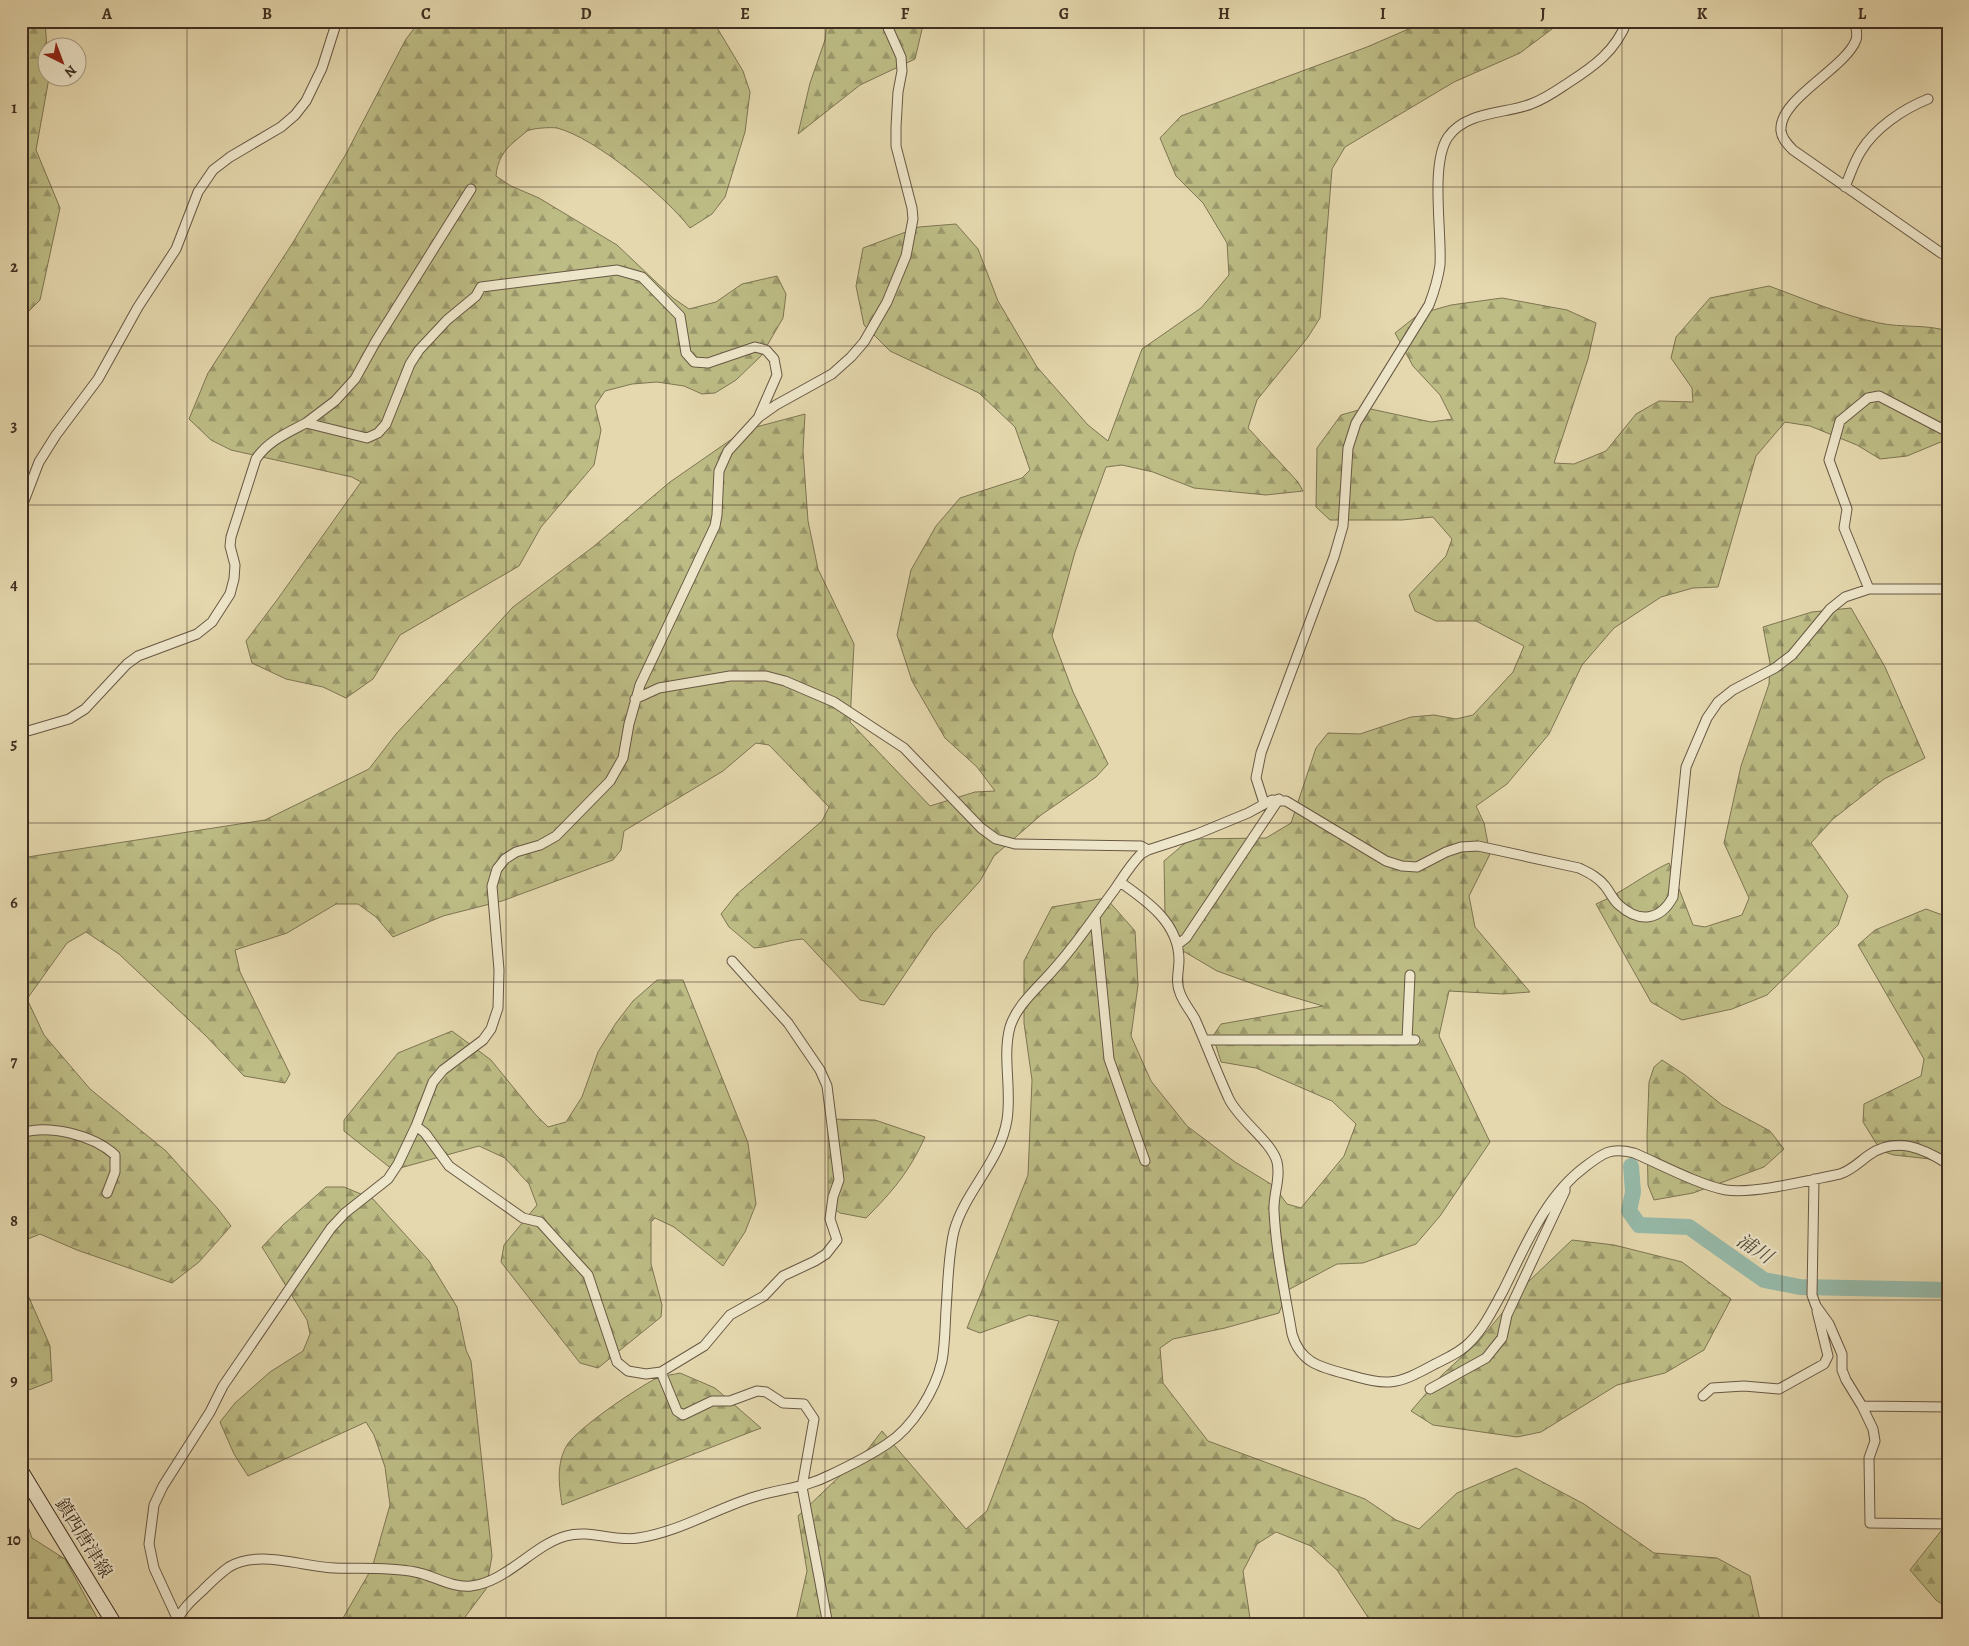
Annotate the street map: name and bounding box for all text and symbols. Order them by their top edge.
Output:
text: A [101,3,113,25]
text: B [262,3,272,25]
text: C [421,3,431,25]
text: D [580,3,592,25]
text: E [740,3,750,25]
text: F [901,3,910,25]
text: G [1059,3,1069,25]
text: H [1218,3,1230,25]
text: I [1380,3,1386,25]
text: J [1540,3,1546,25]
text: K [1697,3,1708,25]
text: L [1858,3,1867,25]
north arrow [38,38,88,88]
text: N [60,61,81,82]
text: 1 [11,97,17,119]
text: 2 [10,256,18,278]
text: 3 [11,415,18,437]
text: 4 [10,574,18,596]
text: 5 [11,733,18,755]
text: 6 [10,892,18,914]
text: 7 [11,1051,18,1073]
text: 8 [10,1210,18,1232]
water label: 浦川 [1731,1228,1779,1271]
text: 9 [10,1370,18,1392]
street label: 鎮西唐津線 [50,1493,118,1583]
text: 10 [7,1529,21,1551]

